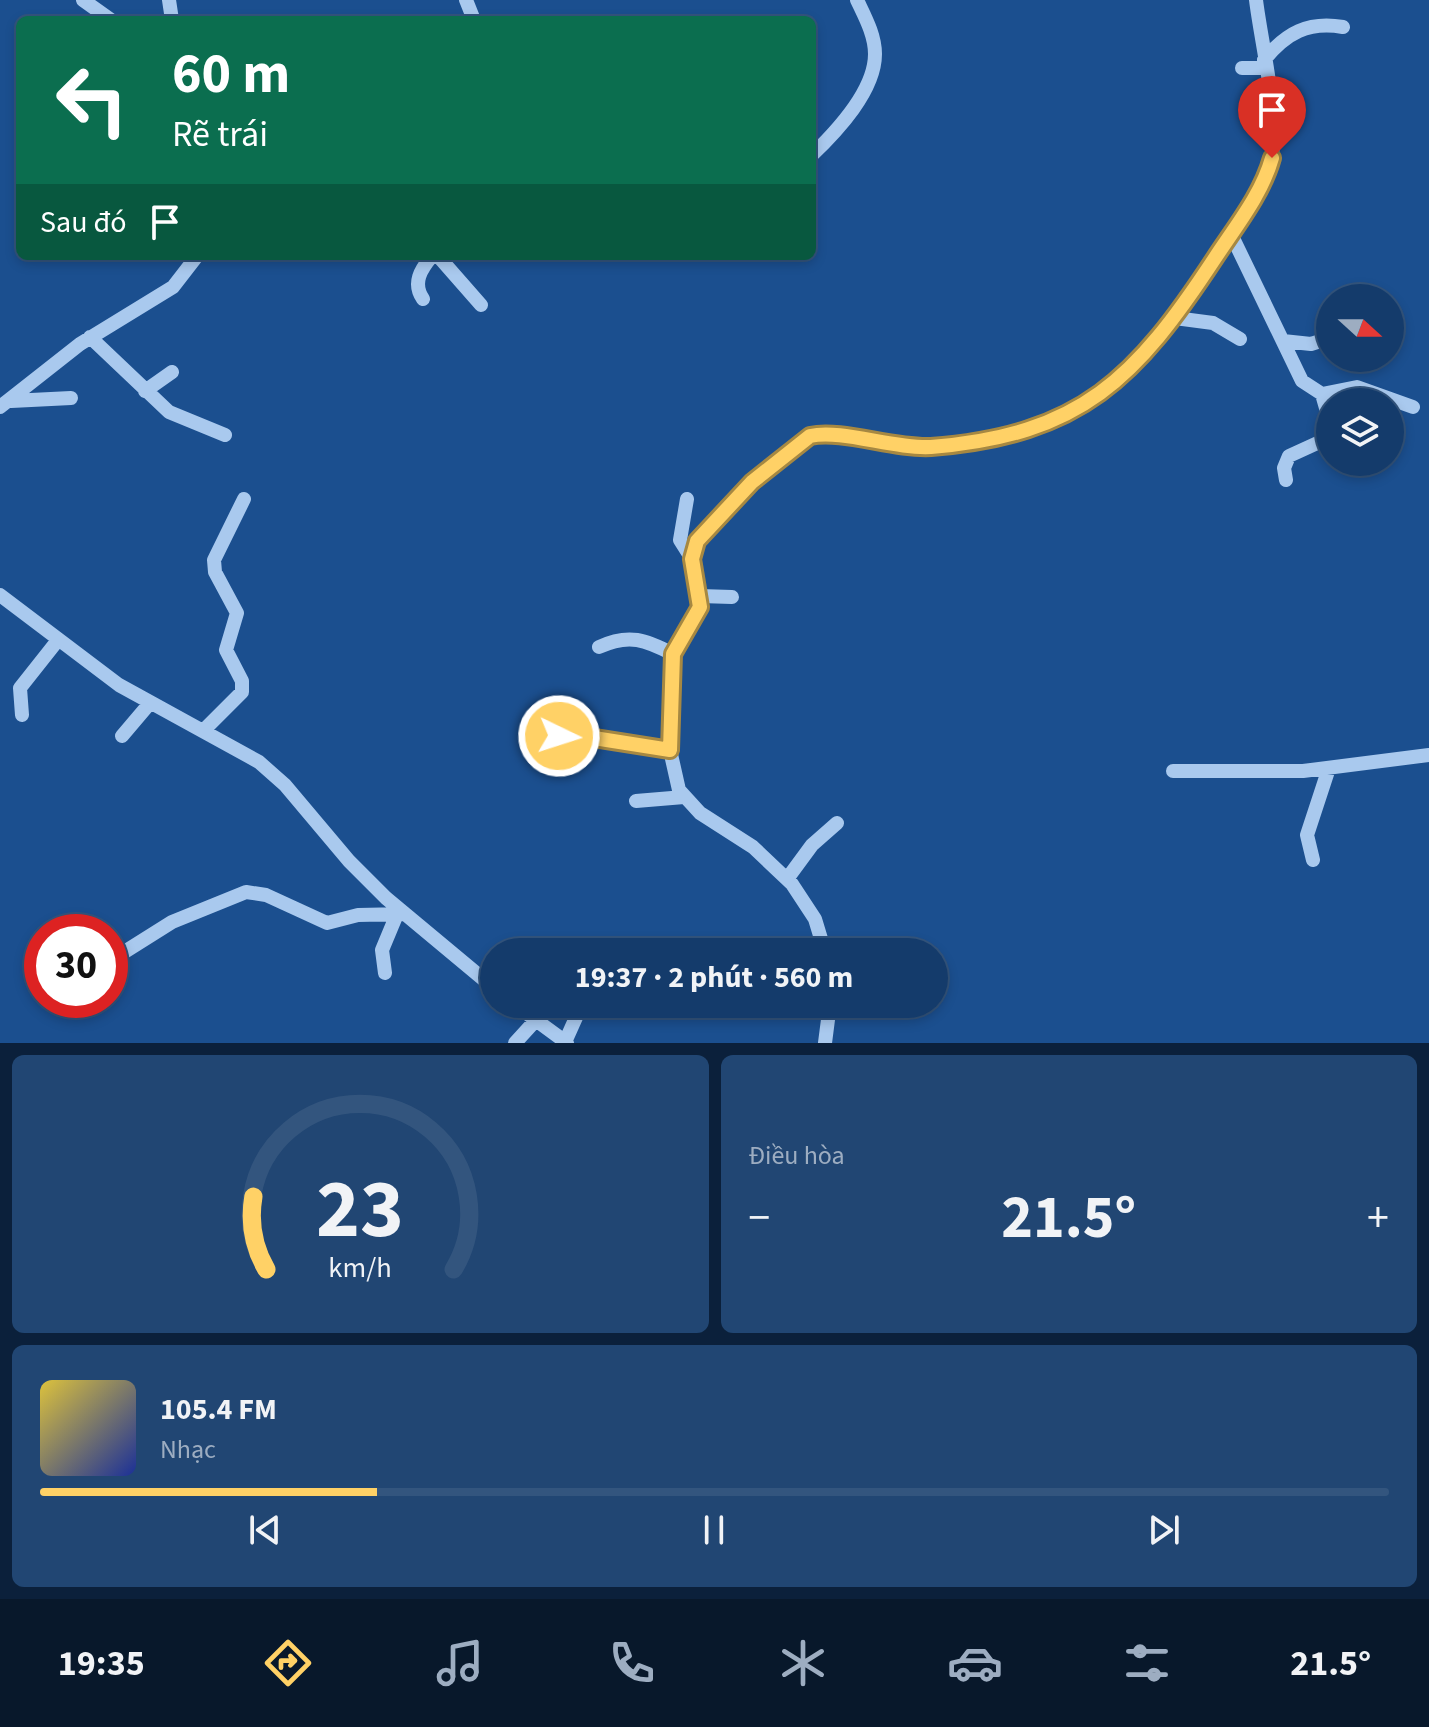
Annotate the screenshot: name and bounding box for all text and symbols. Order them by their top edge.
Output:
text: 60 m [172,35,290,114]
icon: left [40,48,144,152]
pin [1238,76,1306,158]
icon: arrive [1250,88,1294,132]
text: Rẽ trái [172,109,268,160]
icon: arrive [143,200,187,244]
text: Sau đó [40,201,127,244]
north arrow [1316,284,1404,372]
map controls [1316,284,1404,476]
button: layers [1316,388,1404,476]
position arrow [517,694,601,778]
speed limit sign: 30 [24,914,128,1018]
text: 19:37 · 2 phút · 560 m [575,956,853,999]
text: Điều hòa [749,1137,845,1174]
text: 23 [316,1151,404,1269]
text: 21.5° [1001,1176,1136,1261]
text: − [749,1187,770,1250]
text: + [1367,1187,1389,1250]
text: km/h [329,1248,392,1288]
text: 105.4 FM [160,1388,277,1431]
text: Nhạc [160,1431,216,1468]
icon: previous [243,1508,287,1552]
icon: pause [692,1508,736,1552]
icon: next [1142,1508,1186,1552]
icon: directions [260,1635,316,1691]
icon: music [432,1635,488,1691]
icon: phone [604,1635,660,1691]
icon: climate [775,1635,831,1691]
icon: car [947,1635,1003,1691]
icon: filters [1119,1635,1175,1691]
text: 19:35 [58,1638,145,1689]
text: 21.5° [1290,1638,1371,1689]

